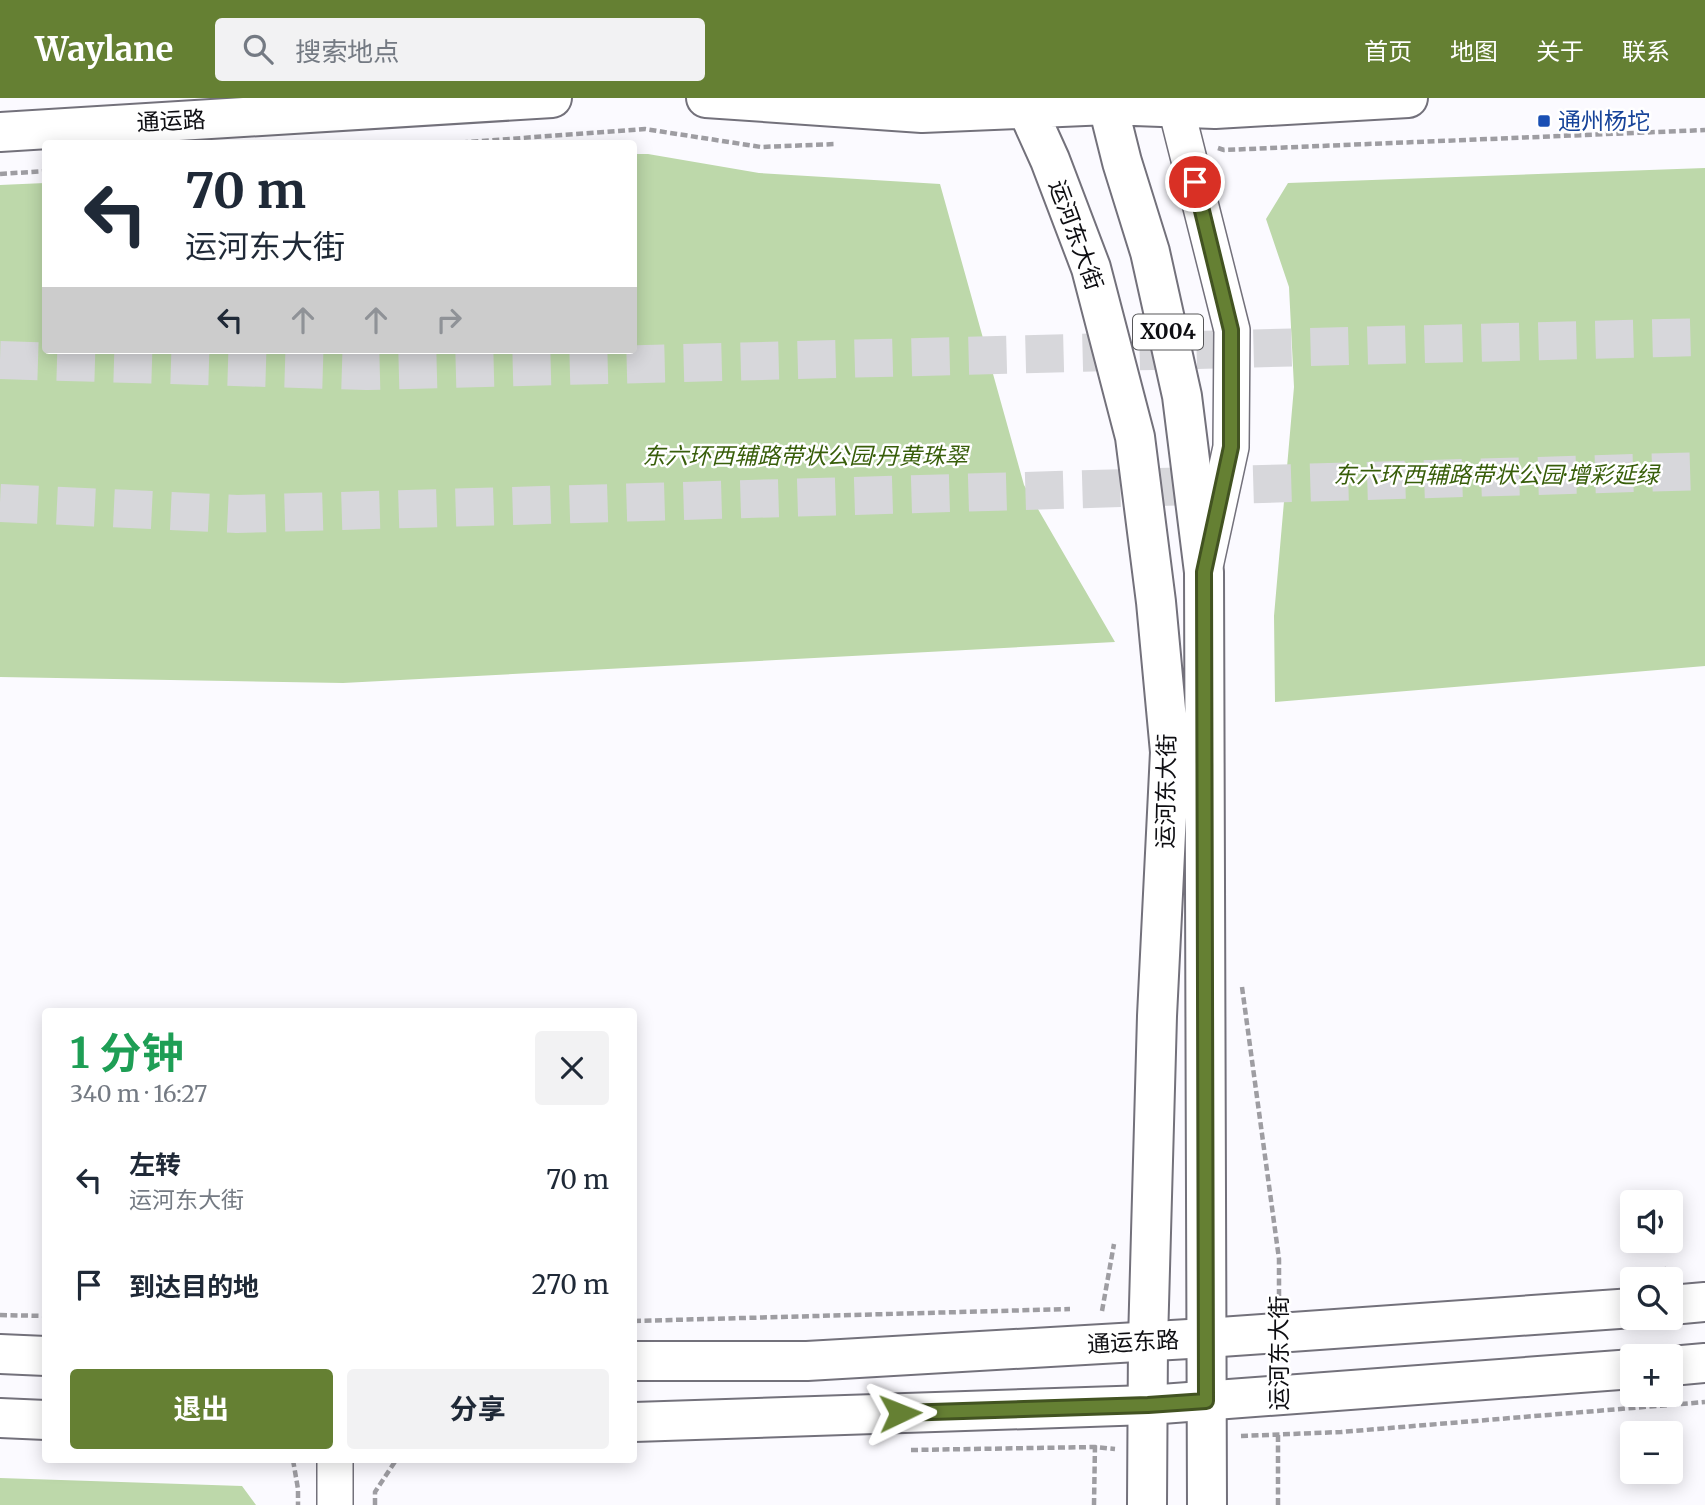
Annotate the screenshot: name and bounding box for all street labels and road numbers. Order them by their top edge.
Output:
street label: 通运路 [136,104,206,137]
street label: 运河东大街 [1043,176,1110,294]
road number: X004 [1133,314,1203,350]
street label: 运河东大街 [1150,733,1181,849]
street label: 运河东大街 [1264,1296,1293,1411]
street label: 通运东路 [1086,1325,1180,1358]

